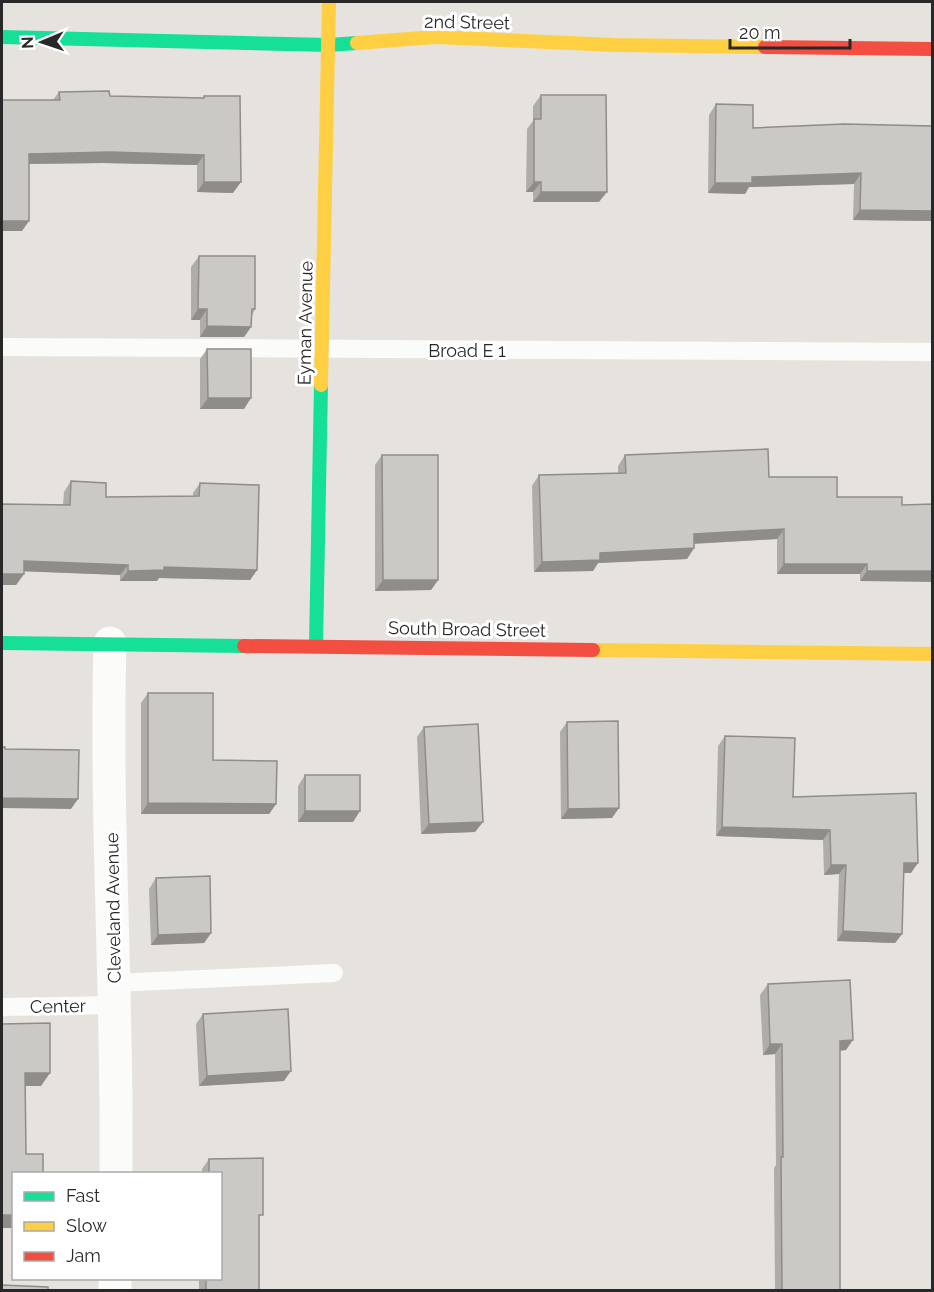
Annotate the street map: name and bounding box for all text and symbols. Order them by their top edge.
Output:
street label: 2nd Street [424,11,510,33]
north arrow [12,12,72,72]
scale bar [730,12,850,50]
text: 20 m [739,22,781,43]
text: N [18,36,37,49]
street label: Eyman Avenue [293,260,317,385]
street label: Broad E 1 [428,340,506,361]
street label: South Broad Street [388,617,546,641]
street label: Cleveland Avenue [101,832,125,984]
street label: Center [30,995,87,1017]
legend [12,1172,222,1280]
text: Fast [66,1185,100,1206]
text: Slow [66,1215,107,1236]
text: Jam [66,1245,101,1266]

